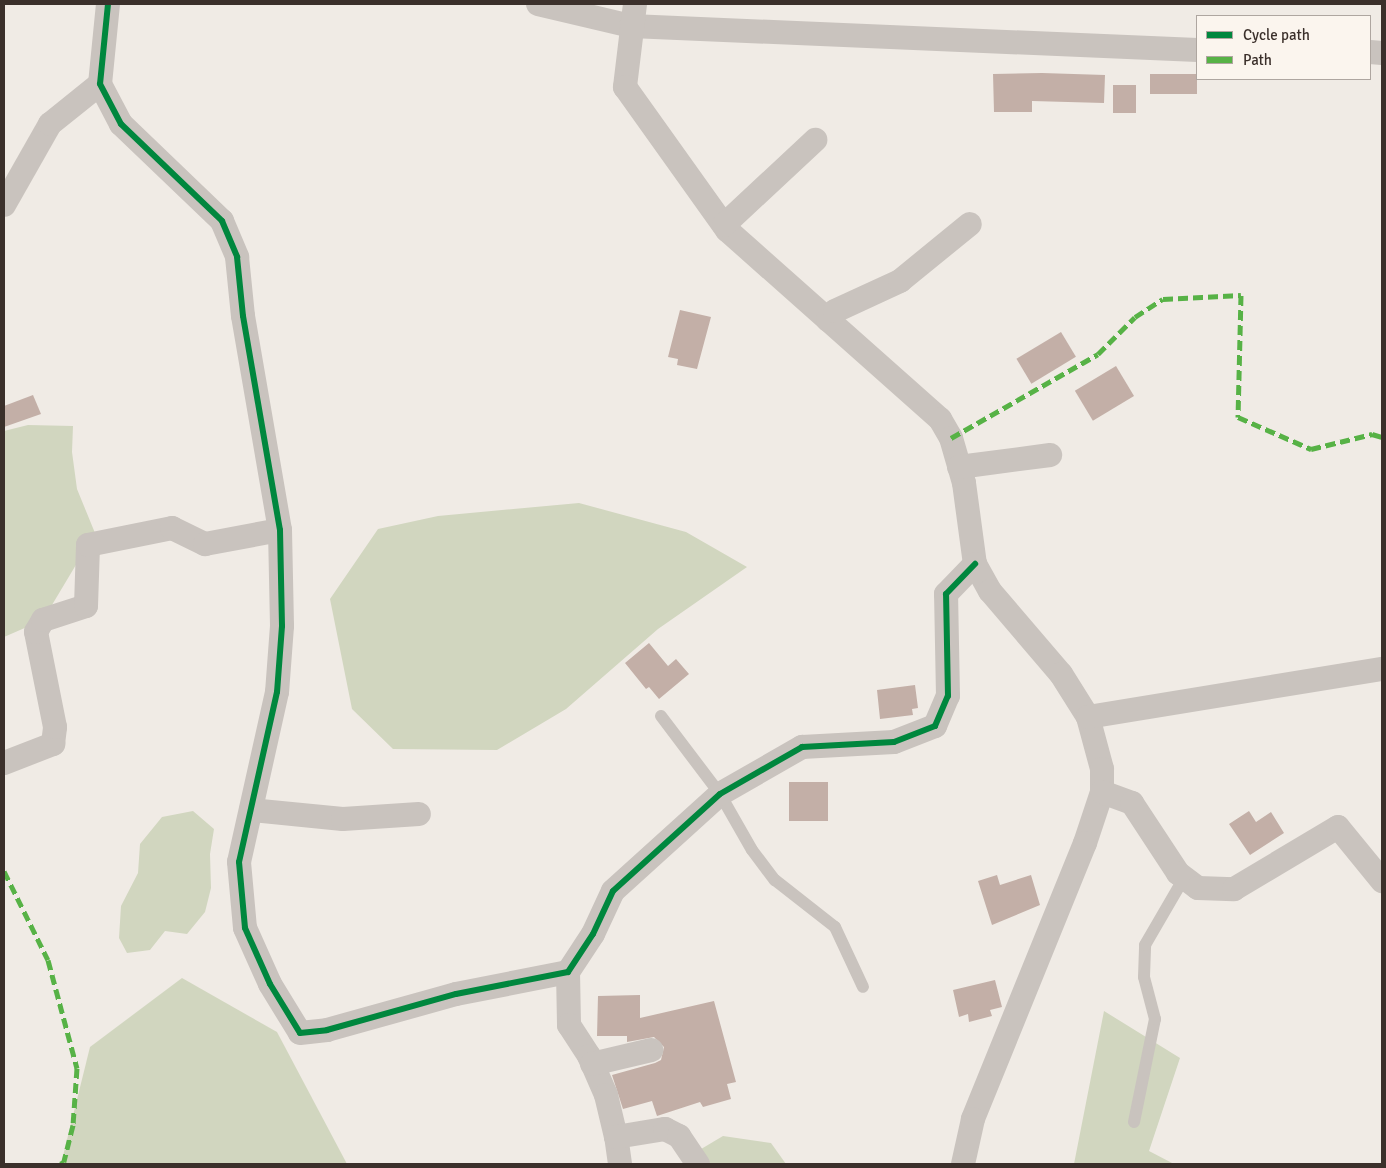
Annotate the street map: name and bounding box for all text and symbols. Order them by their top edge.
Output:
legend [1196,15,1371,80]
text: Cycle path [1243,26,1310,44]
text: Path [1243,51,1272,69]

